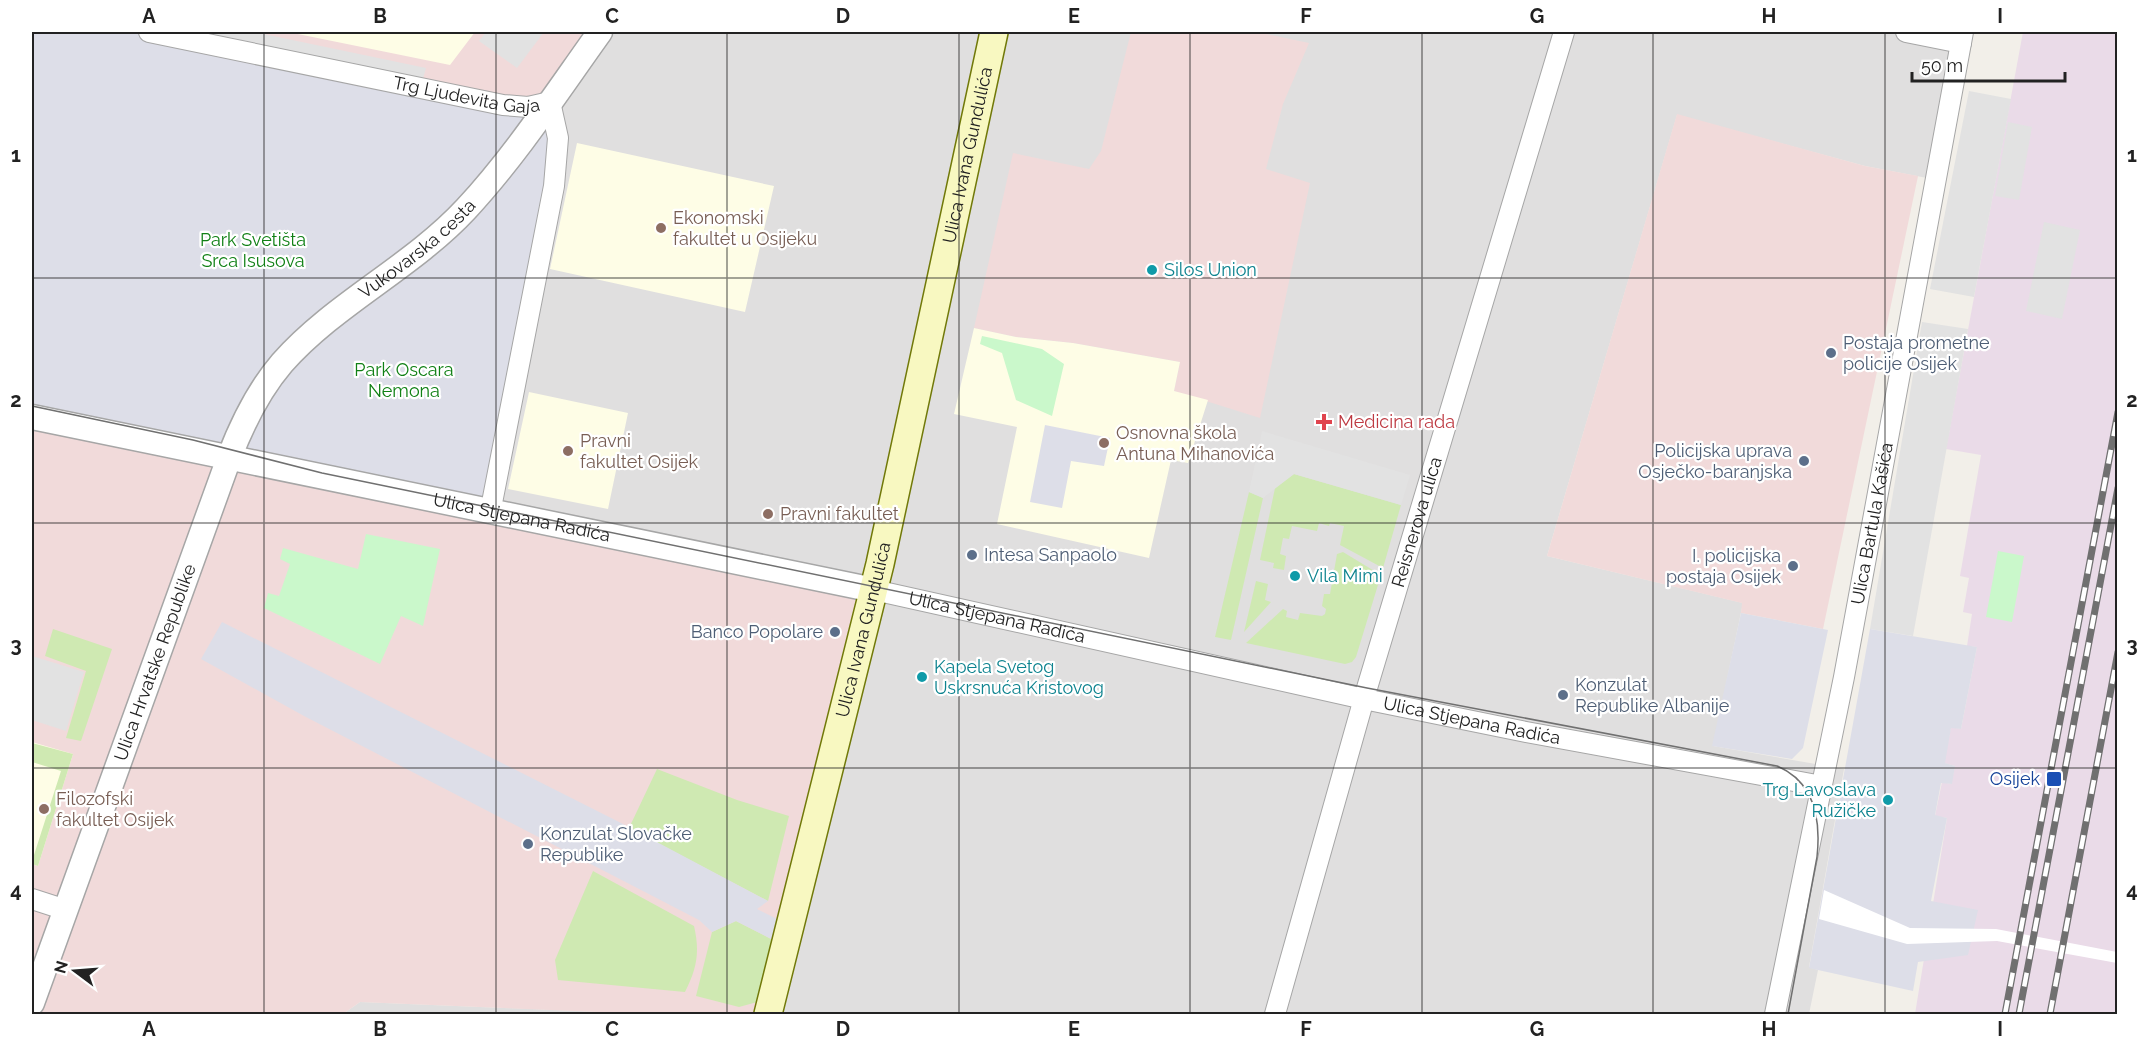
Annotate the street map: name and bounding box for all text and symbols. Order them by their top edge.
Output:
text: A [142,4,156,28]
text: B [373,4,387,28]
text: C [605,4,619,28]
text: D [836,4,850,28]
text: E [1068,4,1080,28]
text: F [1300,4,1312,28]
text: G [1530,4,1544,28]
text: H [1762,4,1776,28]
text: I [1997,4,2003,28]
scale bar [1912,45,2065,83]
text: 50 m [1921,55,1963,76]
street label: Ulica Ivana Gundulića [938,65,996,245]
street label: Trg Ljudevita Gaja [392,72,542,117]
text: 1 [11,143,21,167]
text: 1 [2127,143,2137,167]
street label: Vukovarska cesta [355,195,480,303]
place label: Ekonomski fakultet u Osijeku [673,207,817,249]
marker: Ekonomski fakultet u Osijeku [654,221,668,235]
park label: Park Svetišta Srca Isusova [200,229,306,271]
place label: Silos Union [1164,259,1257,280]
marker: Silos Union [1145,263,1159,277]
place label: Postaja prometne policije Osijek [1843,332,1990,374]
marker: Postaja prometne policije Osijek [1824,346,1838,360]
park label: Park Oscara Nemona [354,359,454,401]
text: 2 [10,388,22,412]
text: 2 [2126,388,2138,412]
place label: Medicina rada [1338,411,1455,432]
marker: Medicina rada [1315,413,1333,431]
place label: Osnovna škola Antuna Mihanovića [1116,422,1274,464]
place label: Pravni fakultet Osijek [580,430,699,472]
marker: Osnovna škola Antuna Mihanovića [1097,436,1111,450]
place label: Policijska uprava Osječko-baranjska [1638,440,1792,482]
street label: Ulica Bartula Kašića [1847,441,1897,606]
marker: Pravni fakultet Osijek [561,444,575,458]
street label: Reisnerova ulica [1387,454,1446,590]
marker: Policijska uprava Osječko-baranjska [1797,454,1811,468]
street label: Ulica Stjepana Radića [432,489,612,546]
place label: Pravni fakultet [780,503,899,524]
marker: Pravni fakultet [761,507,775,521]
street label: Ulica Ivana Gundulića [831,540,894,719]
place label: Intesa Sanpaolo [984,544,1117,565]
place label: I. policijska postaja Osijek [1666,545,1781,587]
marker: Intesa Sanpaolo [965,548,979,562]
marker: I. policijska postaja Osijek [1786,559,1800,573]
street label: Ulica Hrvatske Republike [109,561,200,764]
place label: Vila Mimi [1307,565,1383,586]
marker: Vila Mimi [1288,569,1302,583]
street label: Ulica Stjepana Radića [907,587,1087,647]
place label: Banco Popolare [691,621,823,642]
marker: Banco Popolare [828,625,842,639]
text: 3 [10,633,22,657]
text: 3 [2126,633,2138,657]
place label: Kapela Svetog Uskrsnuća Kristovog [934,656,1104,698]
marker: Kapela Svetog Uskrsnuća Kristovog [915,670,929,684]
place label: Konzulat Republike Albanije [1575,674,1730,716]
marker: Konzulat Republike Albanije [1556,688,1570,702]
street label: Ulica Stjepana Radića [1382,692,1562,748]
place label: Osijek [1990,768,2040,789]
marker: Osijek [2045,770,2063,788]
place label: Trg Lavoslava Ružičke [1763,779,1876,821]
place label: Filozofski fakultet Osijek [56,788,175,830]
marker: Trg Lavoslava Ružičke [1881,793,1895,807]
marker: Filozofski fakultet Osijek [37,802,51,816]
place label: Konzulat Slovačke Republike [540,823,692,865]
marker: Konzulat Slovačke Republike [521,837,535,851]
text: 4 [10,878,22,902]
text: 4 [2126,878,2138,902]
north arrow [45,941,105,1001]
text: N [50,959,72,975]
text: A [142,1017,156,1041]
text: B [373,1017,387,1041]
text: C [605,1017,619,1041]
text: D [836,1017,850,1041]
text: E [1068,1017,1080,1041]
text: F [1300,1017,1312,1041]
text: G [1530,1017,1544,1041]
text: H [1762,1017,1776,1041]
text: I [1997,1017,2003,1041]

